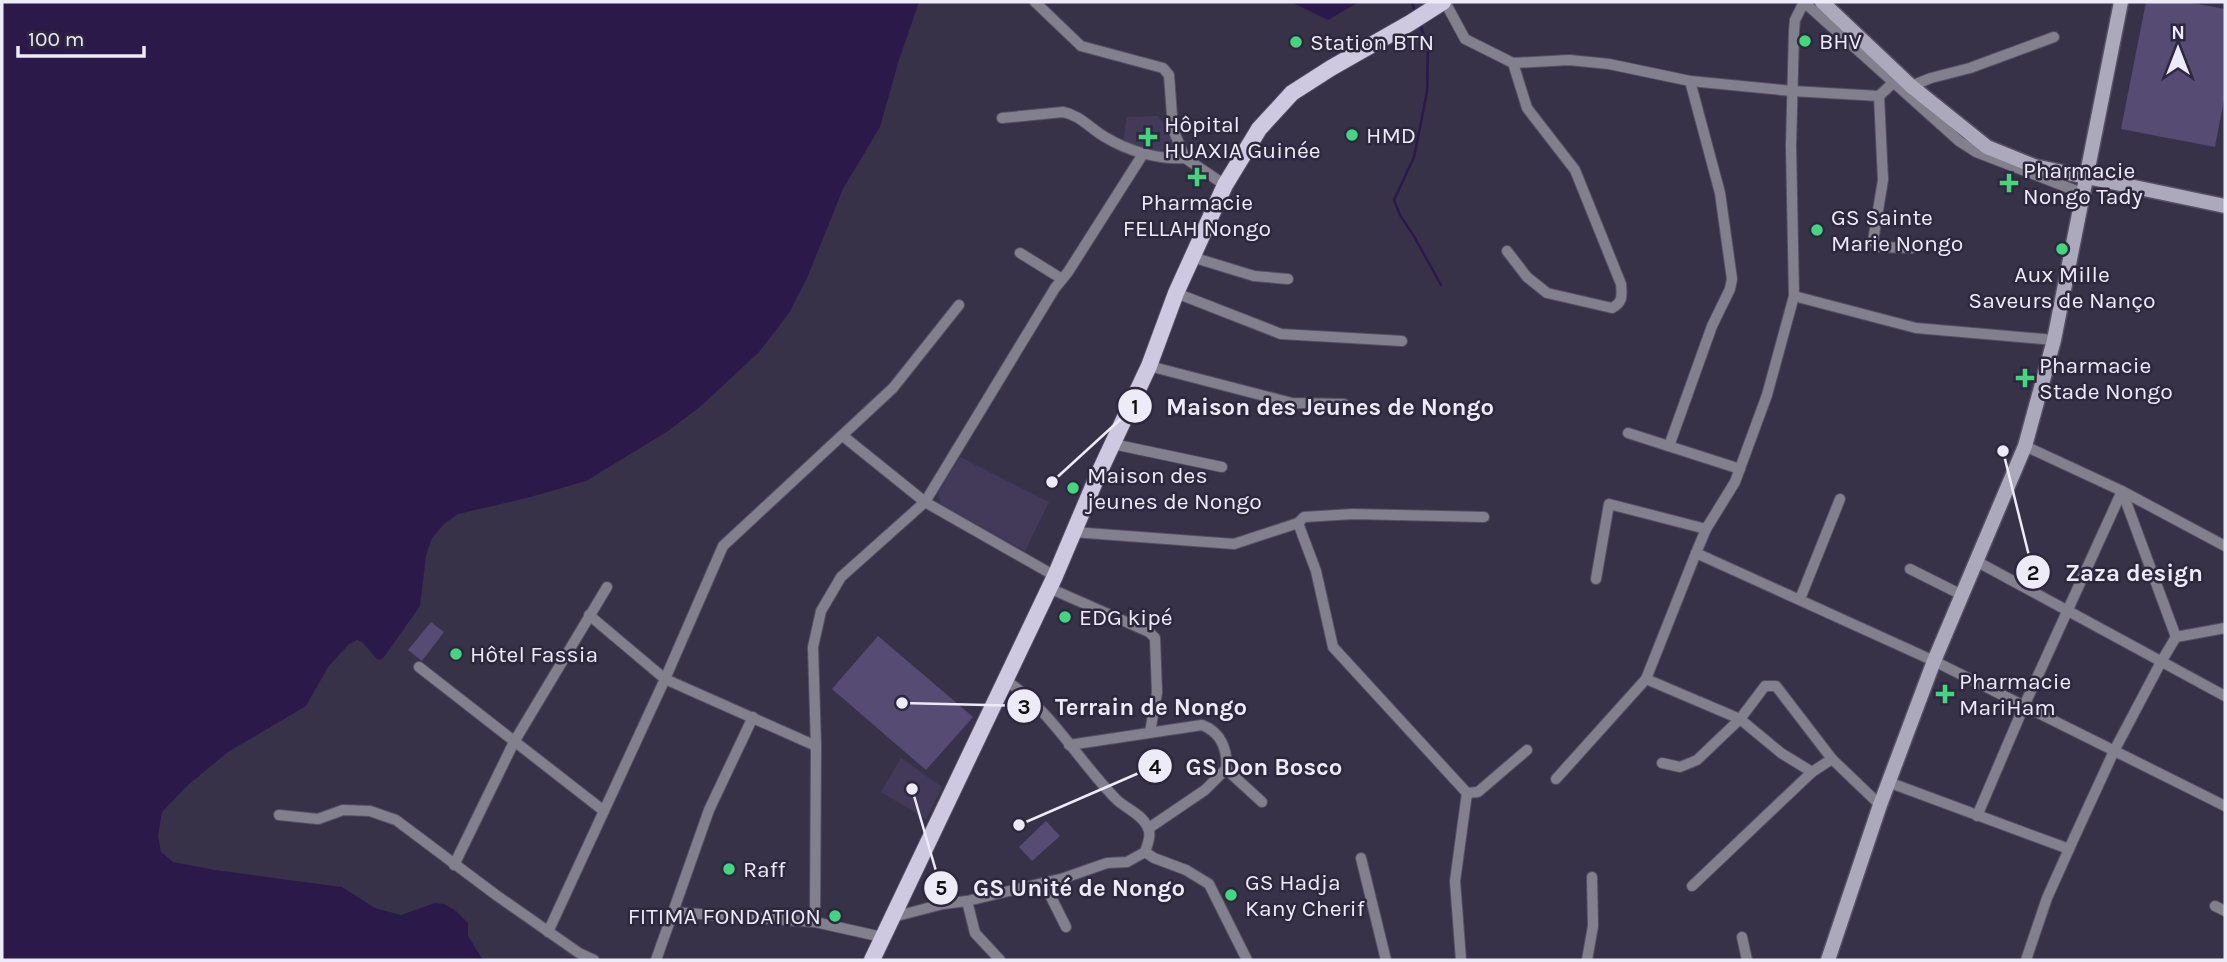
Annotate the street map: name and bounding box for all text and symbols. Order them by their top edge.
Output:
scale bar [18,14,144,58]
north arrow [2143,14,2213,84]
text: N [2171,22,2185,44]
text: 100 m [28,27,85,51]
place label: BHV [1819,28,1862,55]
place label: Station BTN [1310,29,1434,56]
marker: BHV [1797,33,1813,49]
marker: Station BTN [1288,34,1304,50]
place label: Hôpital HUAXIA Guinée [1164,111,1321,164]
place label: HMD [1366,122,1416,149]
marker: Hôpital HUAXIA Guinée [1138,127,1158,147]
marker: HMD [1344,127,1360,143]
place label: Pharmacie Nongo Tady [2023,157,2143,210]
marker: Pharmacie FELLAH Nongo [1189,169,1205,185]
marker: Pharmacie Nongo Tady [2001,175,2017,191]
place label: Pharmacie FELLAH Nongo [1123,189,1271,242]
place label: GS Sainte Marie Nongo [1831,204,1963,257]
marker: GS Sainte Marie Nongo [1809,222,1825,238]
marker: Aux Mille Saveurs de Nanço [2054,241,2070,257]
place label: Aux Mille Saveurs de Nanço [1968,261,2156,314]
place label: Pharmacie Stade Nongo [2039,352,2173,405]
marker: Pharmacie Stade Nongo [2017,370,2033,386]
callout: Maison des Jeunes de Nongo [1117,384,1508,429]
text: Maison des Jeunes de Nongo [1166,393,1494,421]
text: 1 [1131,395,1139,419]
place label: Maison des jeunes de Nongo [1085,462,1262,515]
marker: Maison des jeunes de Nongo [1065,480,1081,496]
callout: Zaza design [2016,550,2217,595]
text: Zaza design [2065,559,2203,587]
text: 2 [2027,561,2039,585]
place label: EDG kipé [1079,604,1172,631]
marker: EDG kipé [1057,609,1073,625]
place label: Hôtel Fassia [470,641,598,668]
marker: Hôtel Fassia [448,646,464,662]
place label: Pharmacie MariHam [1959,668,2071,721]
callout: Terrain de Nongo [1006,684,1262,729]
marker: Pharmacie MariHam [1937,686,1953,702]
text: Terrain de Nongo [1055,693,1247,721]
text: 3 [1017,695,1031,719]
callout: GS Don Bosco [1137,744,1357,789]
text: GS Don Bosco [1186,753,1342,781]
text: 4 [1149,755,1162,779]
place label: Raff [743,856,786,883]
marker: Raff [721,861,737,877]
callout: GS Unité de Nongo [924,865,1199,910]
place label: GS Hadja Kany Cherif [1245,869,1365,922]
text: GS Unité de Nongo [973,874,1185,902]
text: 5 [935,876,947,900]
marker: GS Hadja Kany Cherif [1223,887,1239,903]
place label: FITIMA FONDATION [628,903,821,930]
marker: FITIMA FONDATION [827,908,843,924]

